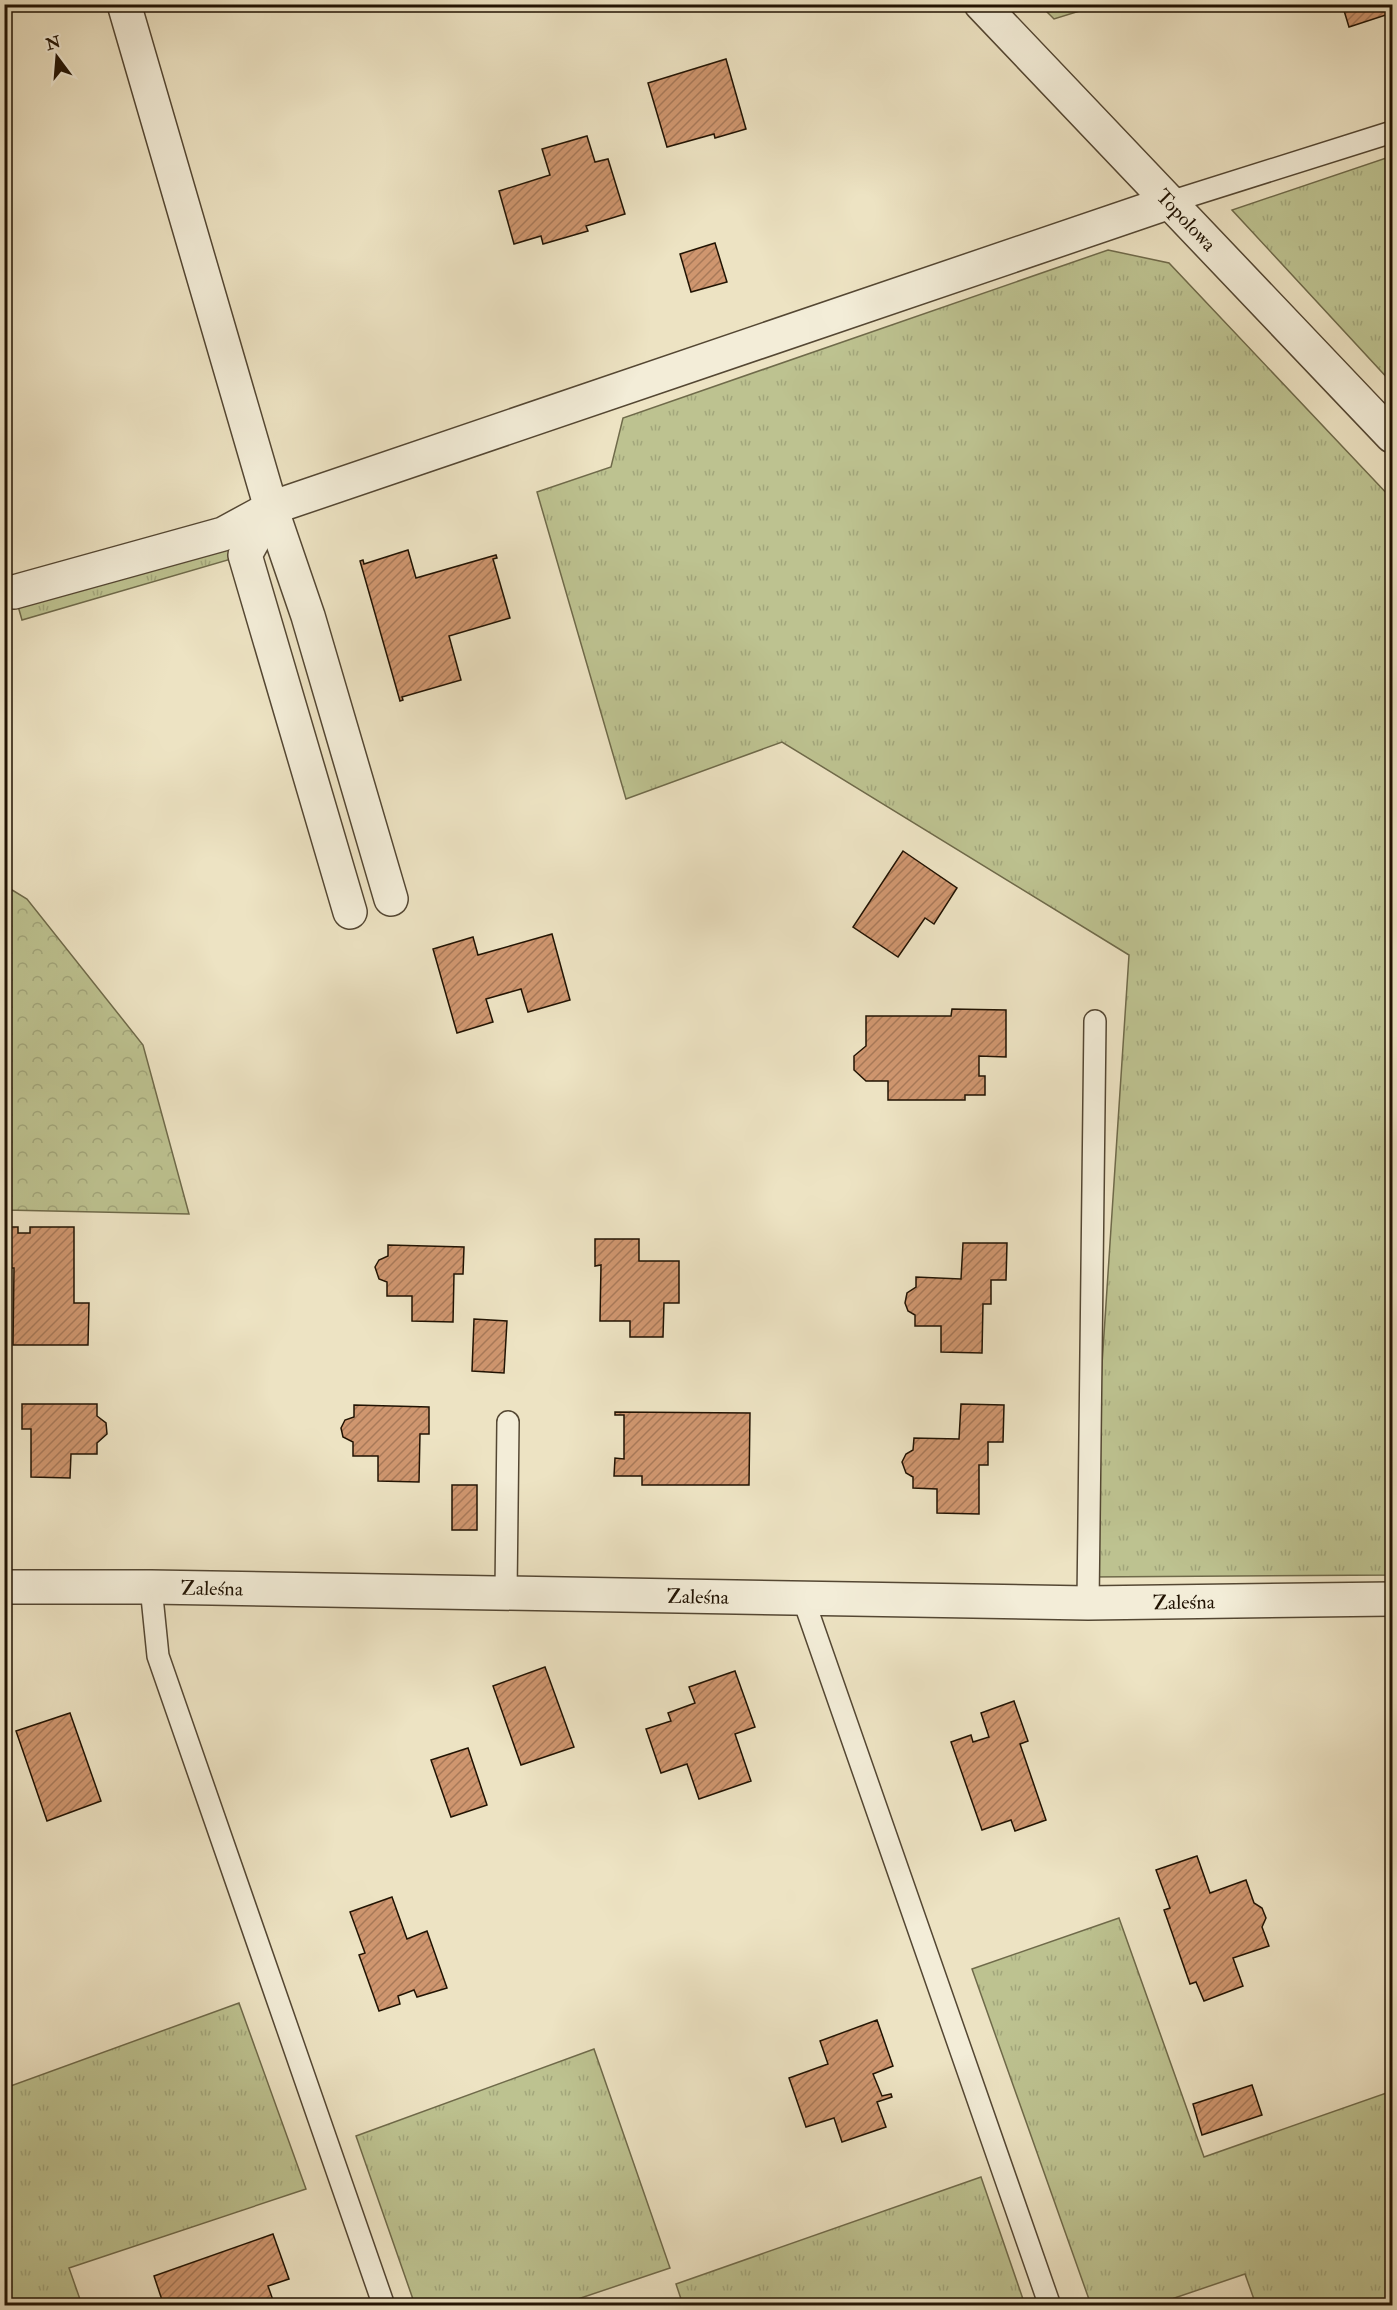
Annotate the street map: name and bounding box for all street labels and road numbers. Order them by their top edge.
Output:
street label: Topolowa [1151,184,1222,257]
street label: Zaleśna [181,1575,244,1601]
street label: Zaleśna [667,1583,730,1609]
street label: Zaleśna [1153,1589,1216,1615]

